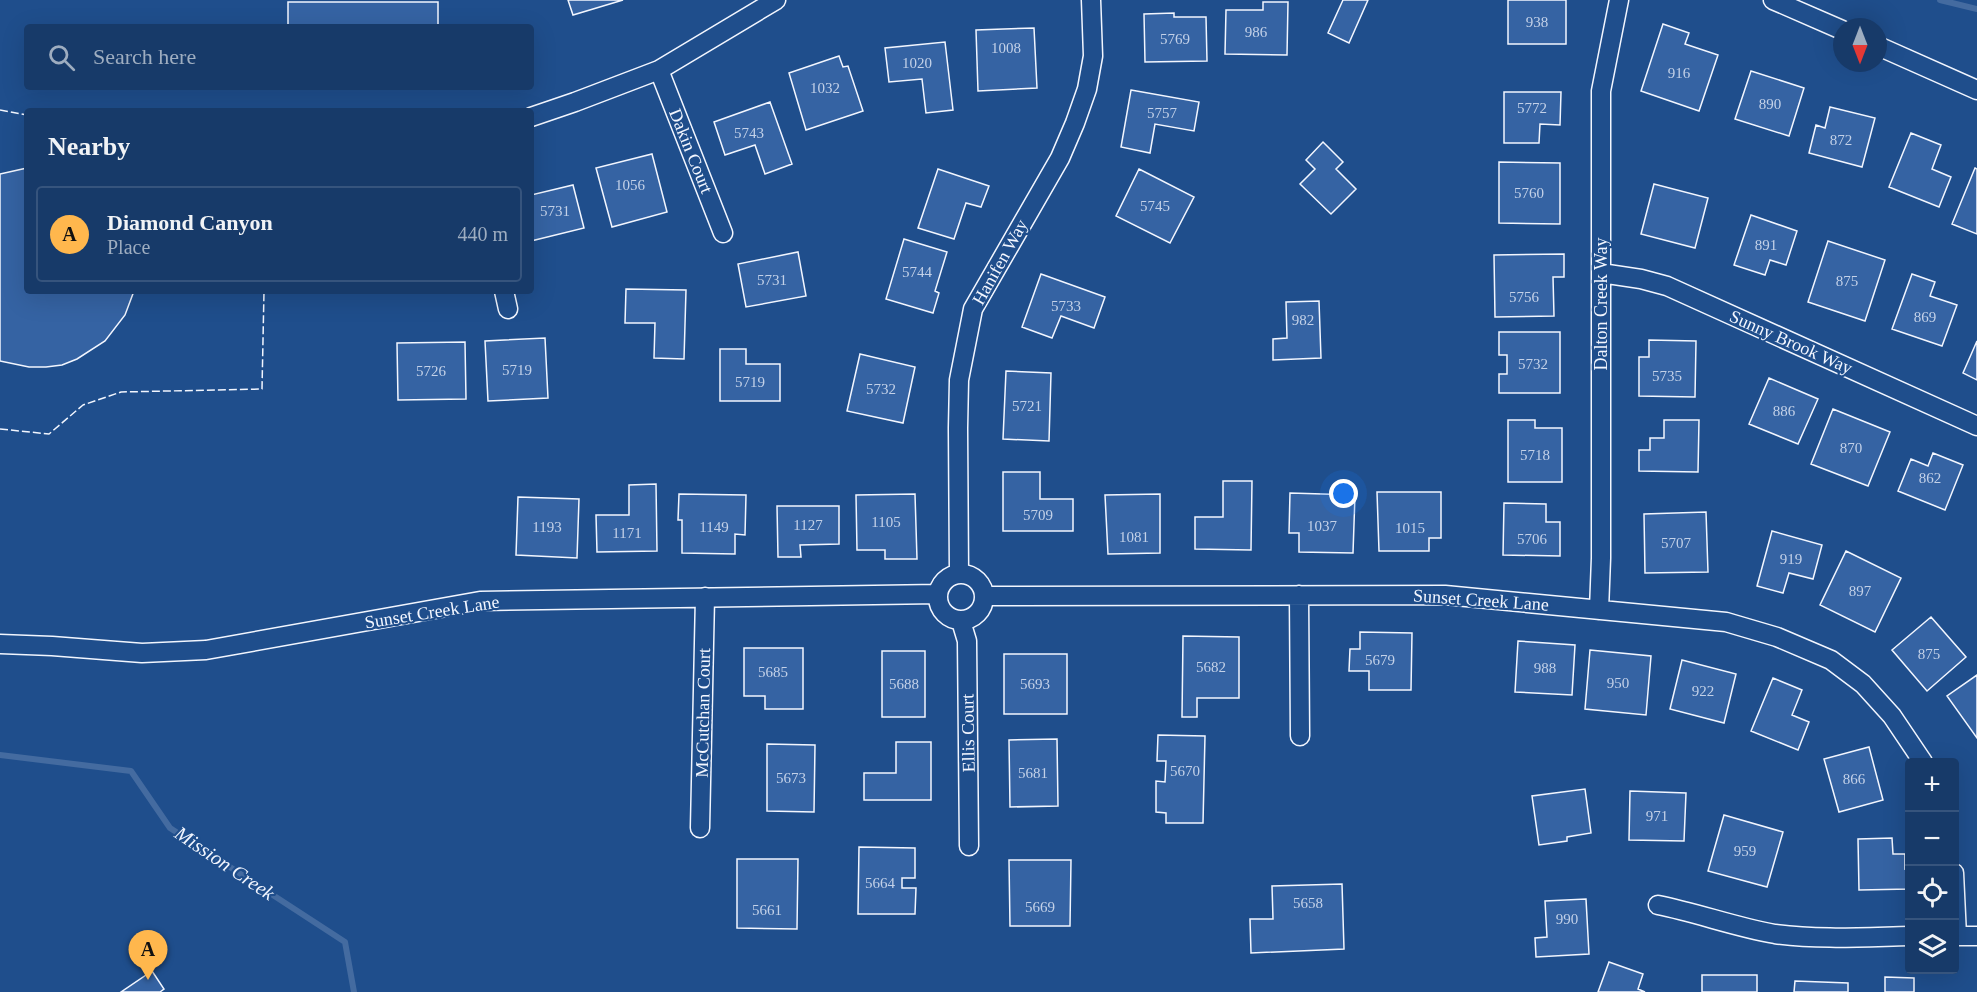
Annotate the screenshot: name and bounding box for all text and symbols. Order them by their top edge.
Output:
house number: 938 [1526,14,1548,30]
north arrow [1833,18,1887,72]
search box [24,24,534,90]
house number: 986 [1245,24,1268,40]
house number: 5769 [1160,31,1190,47]
house number: 1008 [991,40,1021,56]
icon: search [45,41,78,74]
text: Search here [93,44,196,69]
house number: 1020 [902,55,932,71]
house number: 916 [1668,65,1691,81]
house number: 1032 [810,80,840,96]
house number: 890 [1759,96,1781,112]
house number: 5772 [1517,100,1547,116]
house number: 5757 [1147,105,1178,121]
street label: Dakin Court [665,106,717,196]
house number: 5743 [734,125,764,141]
text: Nearby [48,132,130,161]
house number: 872 [1830,132,1852,148]
house number: 1056 [615,177,646,193]
house number: 5760 [1514,185,1544,201]
house number: 5745 [1140,198,1170,214]
house number: 5731 [540,203,570,219]
text: Diamond Canyon [107,210,273,235]
street label: Hanifen Way [968,216,1032,308]
text: A [62,223,77,245]
text: 440 m [457,223,508,245]
text: Place [107,236,150,258]
street label: Dalton Creek Way [1591,237,1611,371]
house number: 891 [1755,237,1777,253]
house number: 5744 [902,264,933,280]
house number: 5731 [757,272,787,288]
house number: 875 [1836,273,1858,289]
house number: 5756 [1509,289,1540,305]
house number: 5733 [1051,298,1081,314]
street label: Sunny Brook Way [1727,306,1855,378]
house number: 869 [1914,309,1936,325]
house number: 982 [1292,312,1314,328]
house number: 5732 [1518,356,1548,372]
house number: 5719 [502,362,532,378]
house number: 5726 [416,363,447,379]
house number: 5735 [1652,368,1682,384]
house number: 5719 [735,374,765,390]
house number: 5732 [866,381,896,397]
house number: 5721 [1012,398,1042,414]
house number: 886 [1773,403,1796,419]
house number: 870 [1840,440,1862,456]
house number: 5718 [1520,447,1550,463]
house number: 862 [1919,470,1941,486]
your location [1329,479,1358,508]
house number: 5709 [1023,507,1053,523]
house number: 1105 [871,514,901,530]
house number: 1127 [793,517,823,533]
house number: 1037 [1307,518,1338,534]
house number: 1193 [532,519,562,535]
house number: 1149 [699,519,729,535]
house number: 1015 [1395,520,1425,536]
house number: 1171 [612,525,642,541]
house number: 1081 [1119,529,1149,545]
house number: 5706 [1517,531,1548,547]
house number: 5707 [1661,535,1692,551]
house number: 919 [1780,551,1802,567]
house number: 897 [1849,583,1872,599]
street label: Sunset Creek Lane [1412,585,1550,615]
street label: Sunset Creek Lane [363,591,501,633]
house number: 875 [1918,646,1940,662]
street label: McCutchan Court [692,648,714,778]
house number: 5679 [1365,652,1395,668]
house number: 5682 [1196,659,1226,675]
house number: 988 [1534,660,1556,676]
house number: 5685 [758,664,788,680]
house number: 950 [1607,675,1629,691]
house number: 5688 [889,676,919,692]
house number: 5693 [1020,676,1050,692]
house number: 922 [1692,683,1714,699]
street label: Ellis Court [957,694,979,772]
map controls [1905,758,1959,974]
button: + [1905,758,1959,812]
house number: 5670 [1170,763,1200,779]
house number: 5681 [1018,765,1048,781]
house number: 5673 [776,770,806,786]
house number: 866 [1843,771,1866,787]
house number: 971 [1646,808,1668,824]
button: − [1905,812,1959,866]
water label: Mission Creek [170,821,280,905]
house number: 959 [1734,843,1756,859]
button: locate [1905,866,1959,920]
house number: 5664 [865,875,896,891]
house number: 5658 [1293,895,1323,911]
house number: 5669 [1025,899,1055,915]
house number: 5661 [752,902,782,918]
house number: 990 [1556,911,1578,927]
button: layers [1905,920,1959,974]
pin: A [128,930,168,980]

